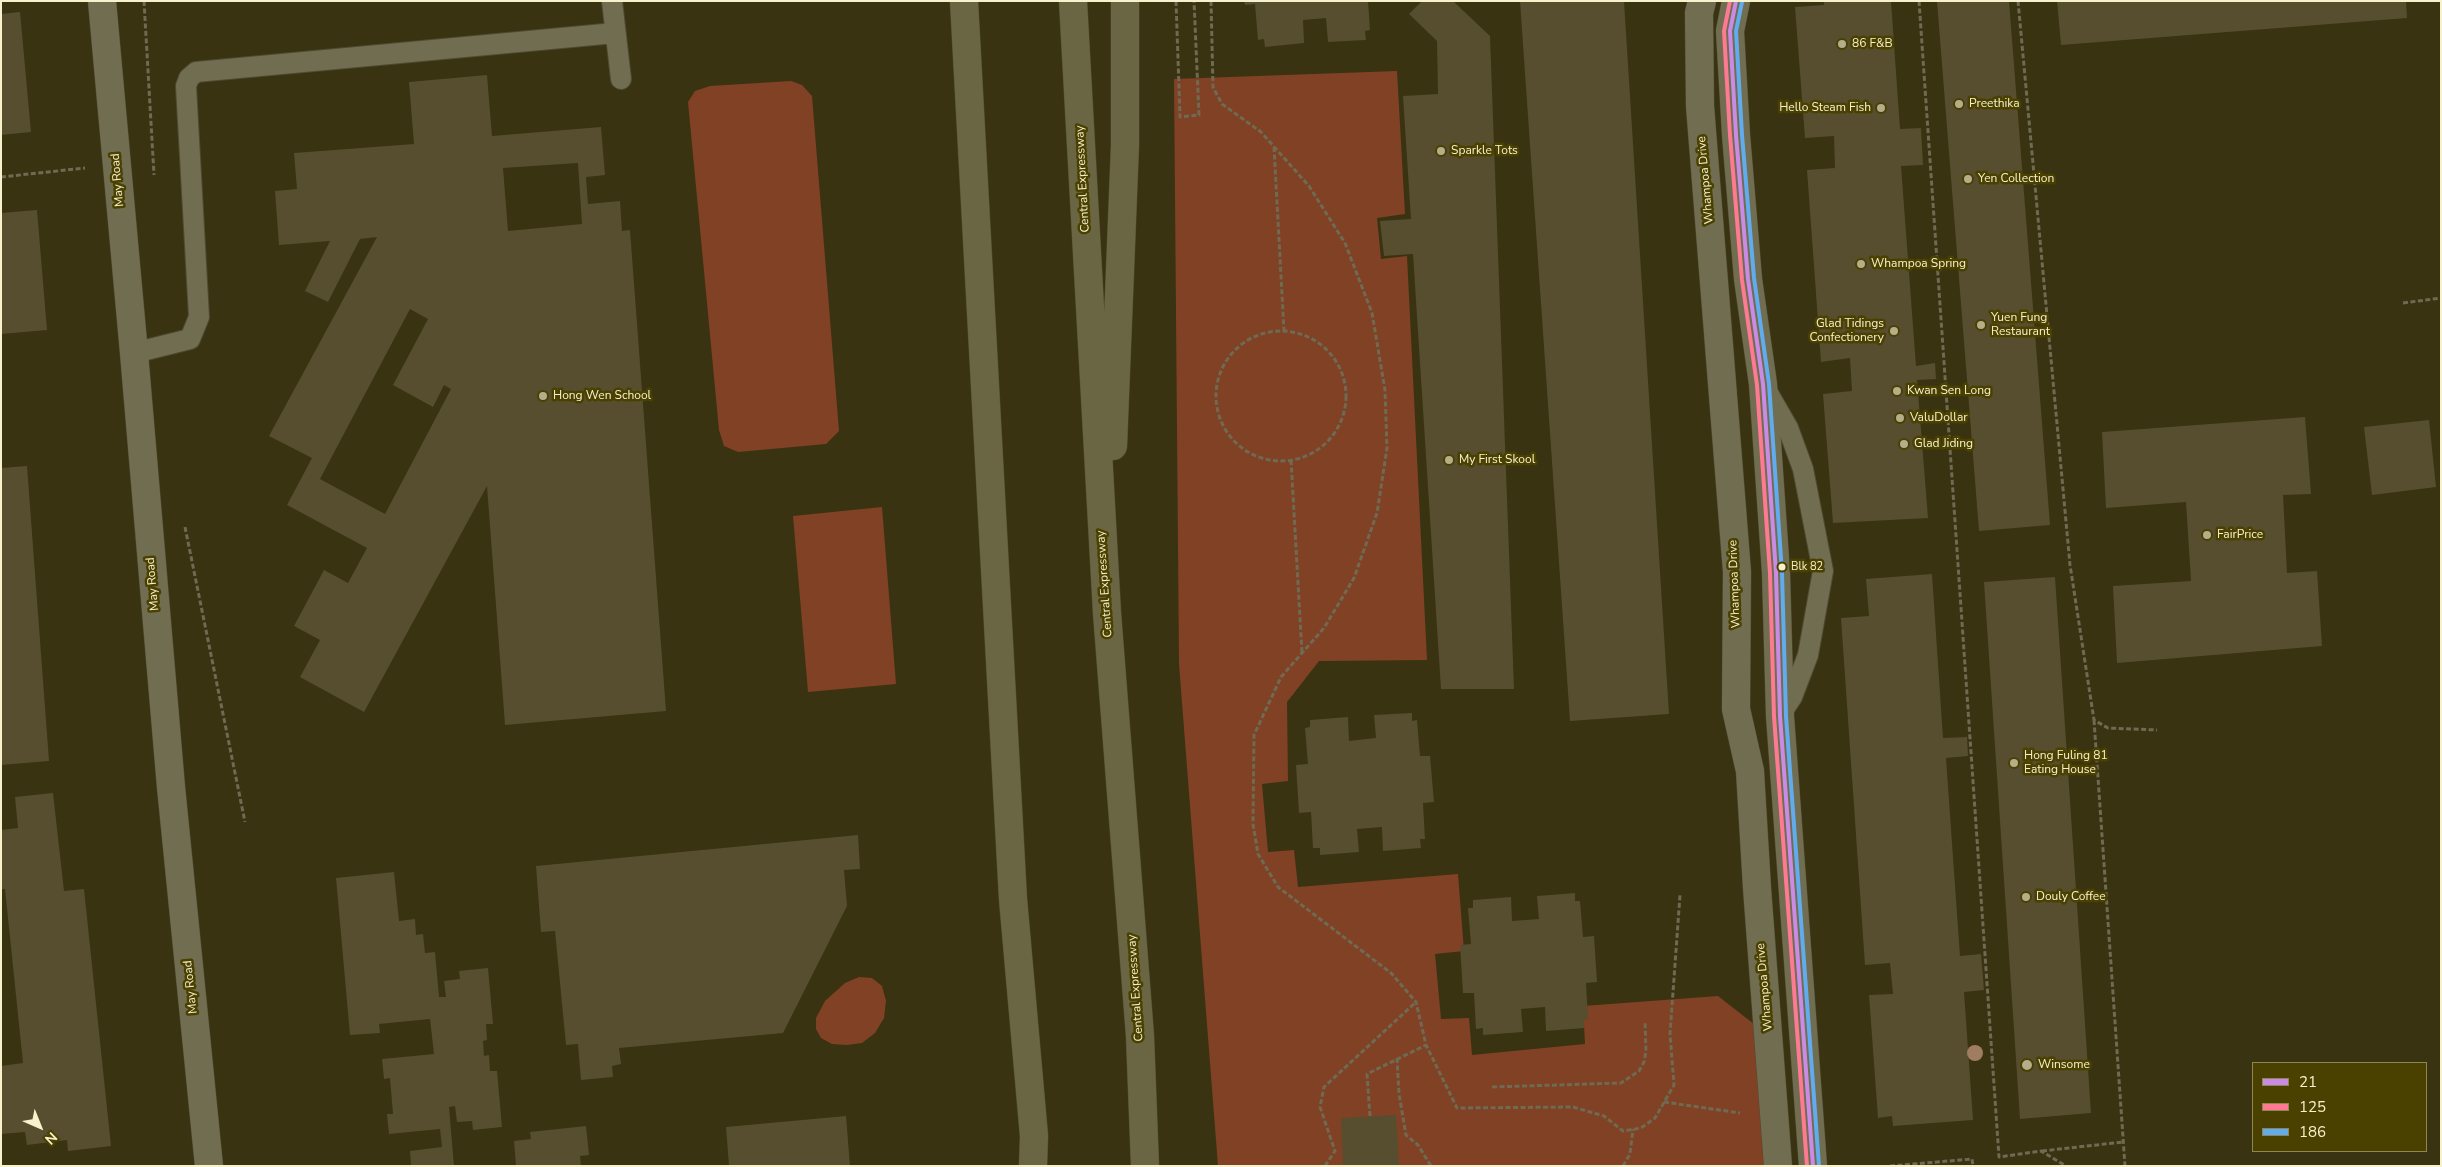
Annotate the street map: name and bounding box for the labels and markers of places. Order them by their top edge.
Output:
place label: 86 F&B [1852,37,1892,51]
marker: 86 F&B [1836,38,1848,50]
place label: Preethika [1969,97,2020,111]
marker: Preethika [1953,98,1965,110]
place label: Hello Steam Fish [1779,101,1871,115]
marker: Hello Steam Fish [1875,102,1887,114]
place label: Sparkle Tots [1451,144,1518,158]
marker: Sparkle Tots [1435,145,1447,157]
place label: Yen Collection [1978,172,2054,186]
marker: Yen Collection [1962,173,1974,185]
place label: Whampoa Spring [1871,257,1966,271]
marker: Whampoa Spring [1855,258,1867,270]
place label: Yuen Fung Restaurant [1991,311,2050,339]
place label: Glad Tidings Confectionery [1809,317,1884,345]
marker: Yuen Fung Restaurant [1975,319,1987,331]
marker: Glad Tidings Confectionery [1888,325,1900,337]
place label: Kwan Sen Long [1907,384,1991,398]
marker: Kwan Sen Long [1891,385,1903,397]
place label: Hong Wen School [553,389,651,403]
marker: Hong Wen School [537,390,549,402]
place label: ValuDollar [1910,411,1968,425]
marker: ValuDollar [1894,412,1906,424]
place label: Glad Jiding [1914,437,1973,451]
marker: Glad Jiding [1898,438,1910,450]
place label: My First Skool [1459,453,1535,467]
marker: My First Skool [1443,454,1455,466]
place label: FairPrice [2217,528,2263,542]
marker: FairPrice [2201,529,2213,541]
place label: Blk 82 [1791,560,1823,574]
marker: Blk 82 [1777,562,1787,572]
place label: Hong Fuling 81 Eating House [2024,749,2108,777]
marker: Hong Fuling 81 Eating House [2008,757,2020,769]
place label: Douly Coffee [2036,890,2106,904]
marker: Douly Coffee [2020,891,2032,903]
marker: Winsome [2020,1058,2034,1072]
place label: Winsome [2038,1058,2090,1072]

